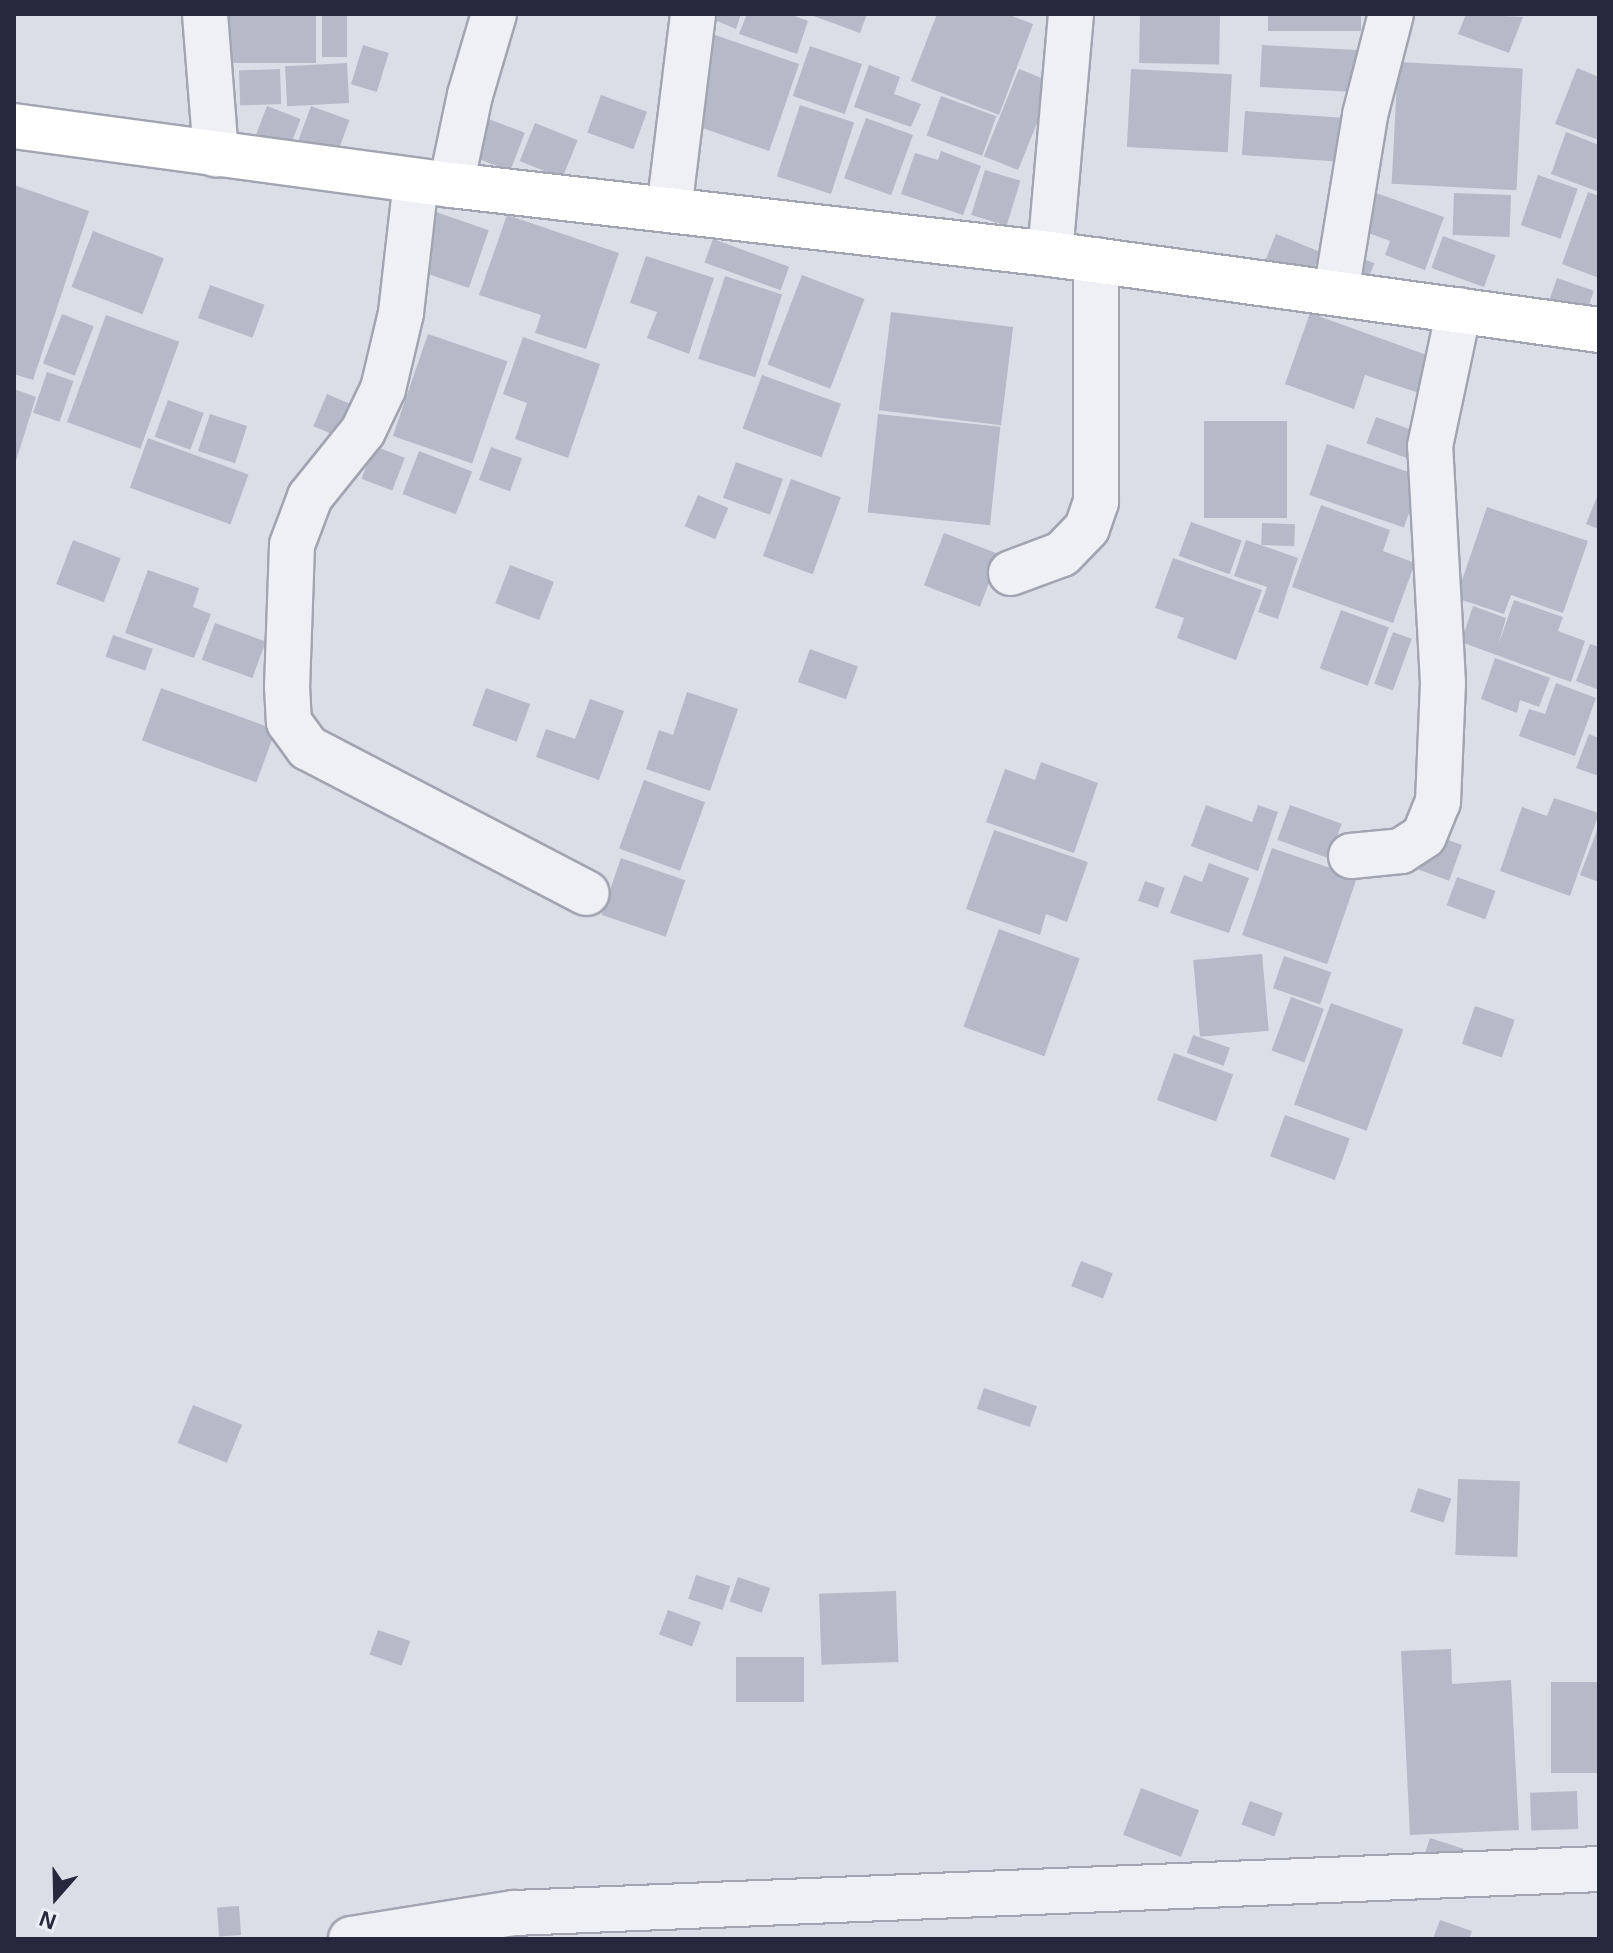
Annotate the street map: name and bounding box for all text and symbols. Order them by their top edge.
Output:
north arrow [16,1857,96,1937]
text: N [36,1906,59,1934]

